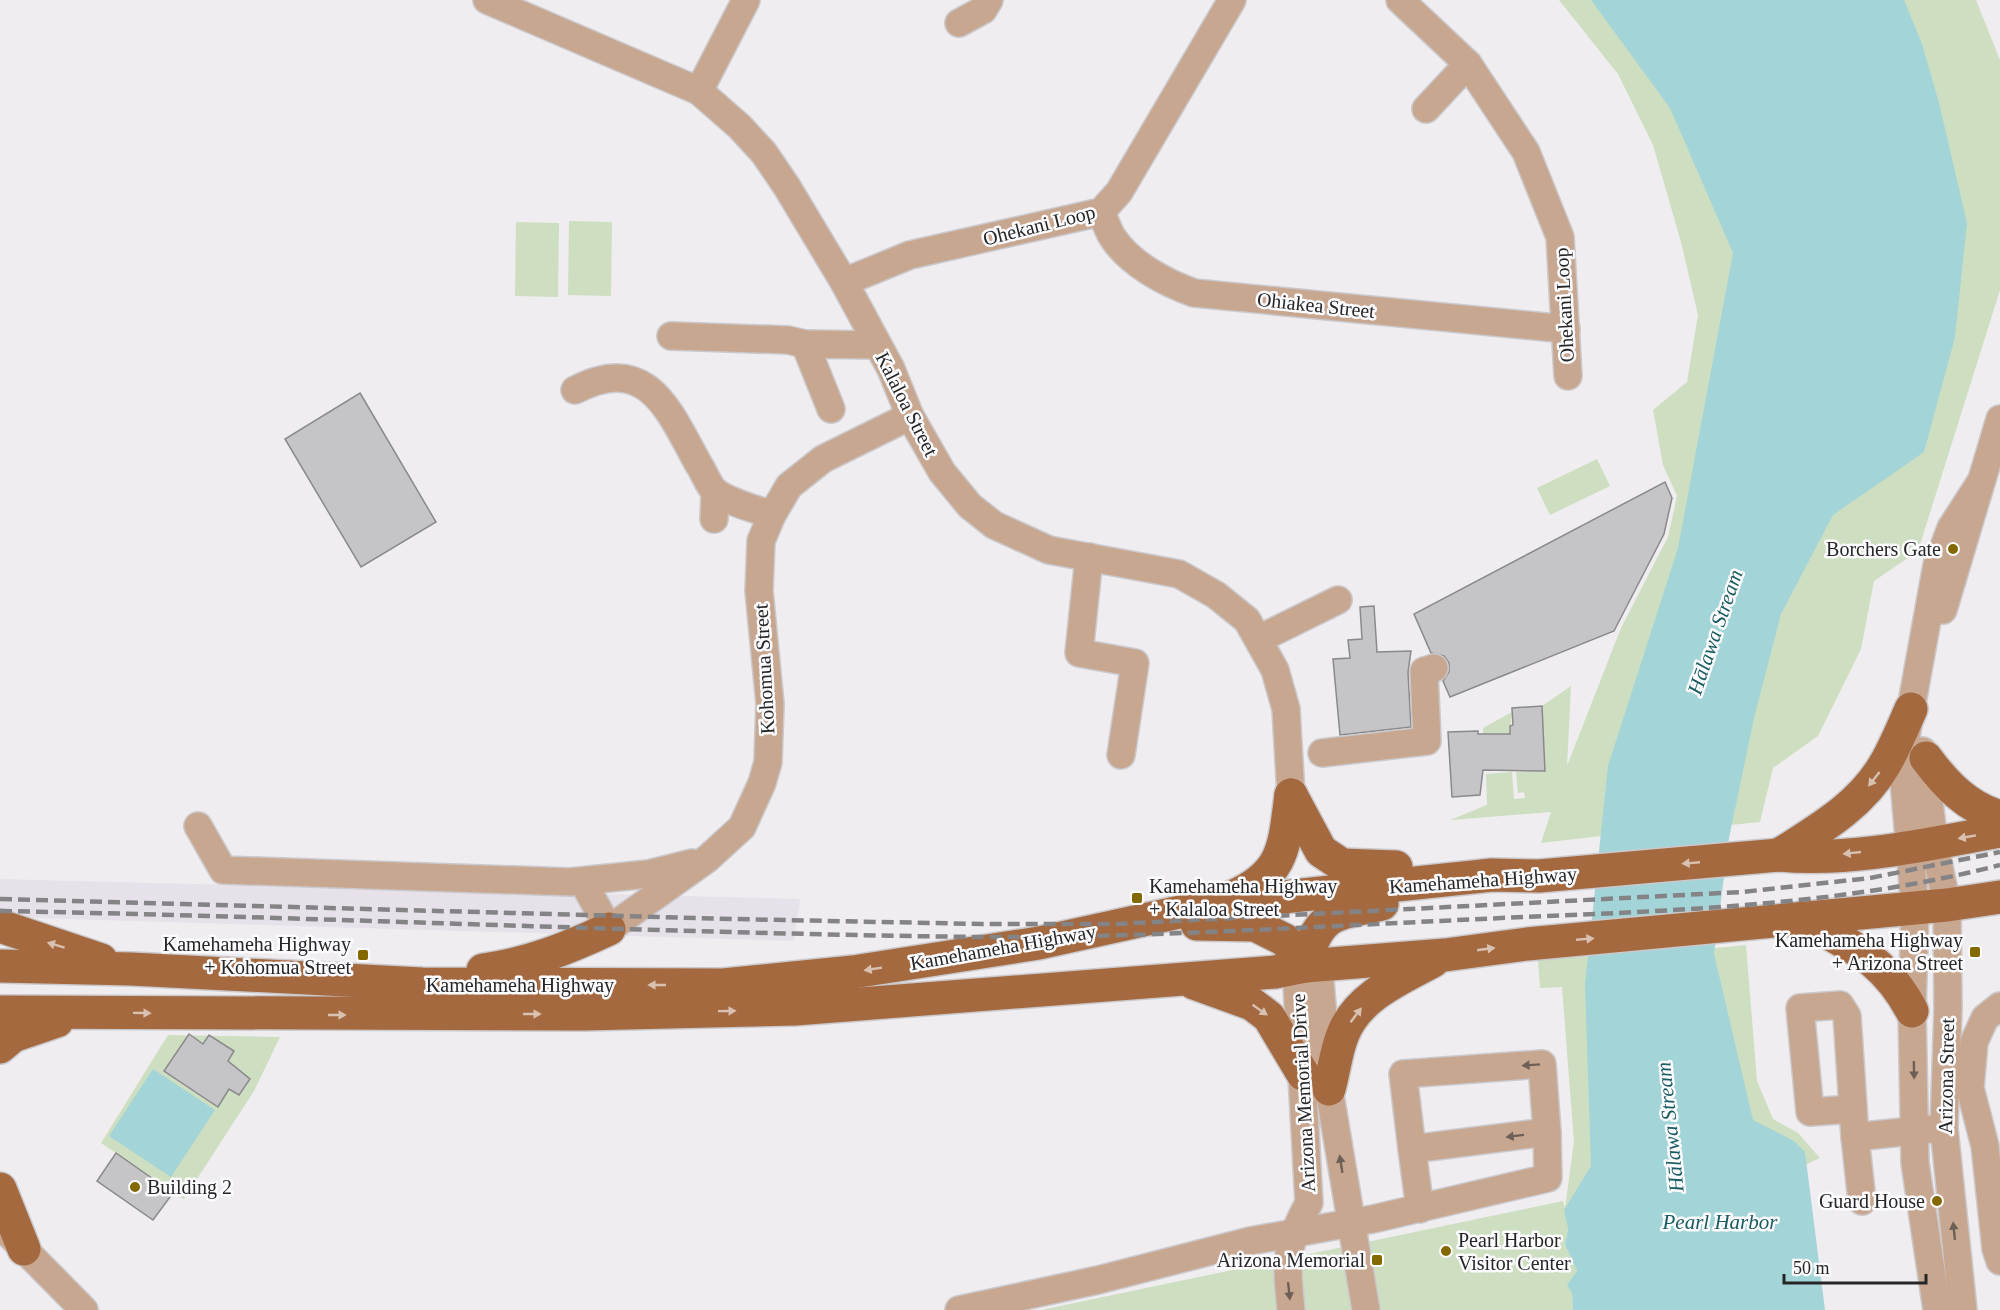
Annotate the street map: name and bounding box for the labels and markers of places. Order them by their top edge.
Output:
place label: Borchers Gate [1826,538,1941,560]
marker: Borchers Gate [1946,542,1960,556]
place label: Kamehameha Highway + Kalaloa Street [1149,875,1337,920]
marker: Kamehameha Highway + Kalaloa Street [1130,891,1144,905]
place label: Kamehameha Highway + Arizona Street [1775,929,1963,974]
place label: Kamehameha Highway + Kohomua Street [163,933,351,978]
marker: Kamehameha Highway + Arizona Street [1968,945,1982,959]
marker: Kamehameha Highway + Kohomua Street [356,948,370,962]
place label: Building 2 [147,1176,232,1199]
marker: Building 2 [128,1180,142,1194]
place label: Guard House [1819,1190,1925,1212]
marker: Guard House [1930,1194,1944,1208]
place label: Pearl Harbor Visitor Center [1458,1229,1571,1274]
marker: Pearl Harbor Visitor Center [1439,1244,1453,1258]
place label: Arizona Memorial [1217,1249,1365,1271]
marker: Arizona Memorial [1370,1253,1384,1267]

